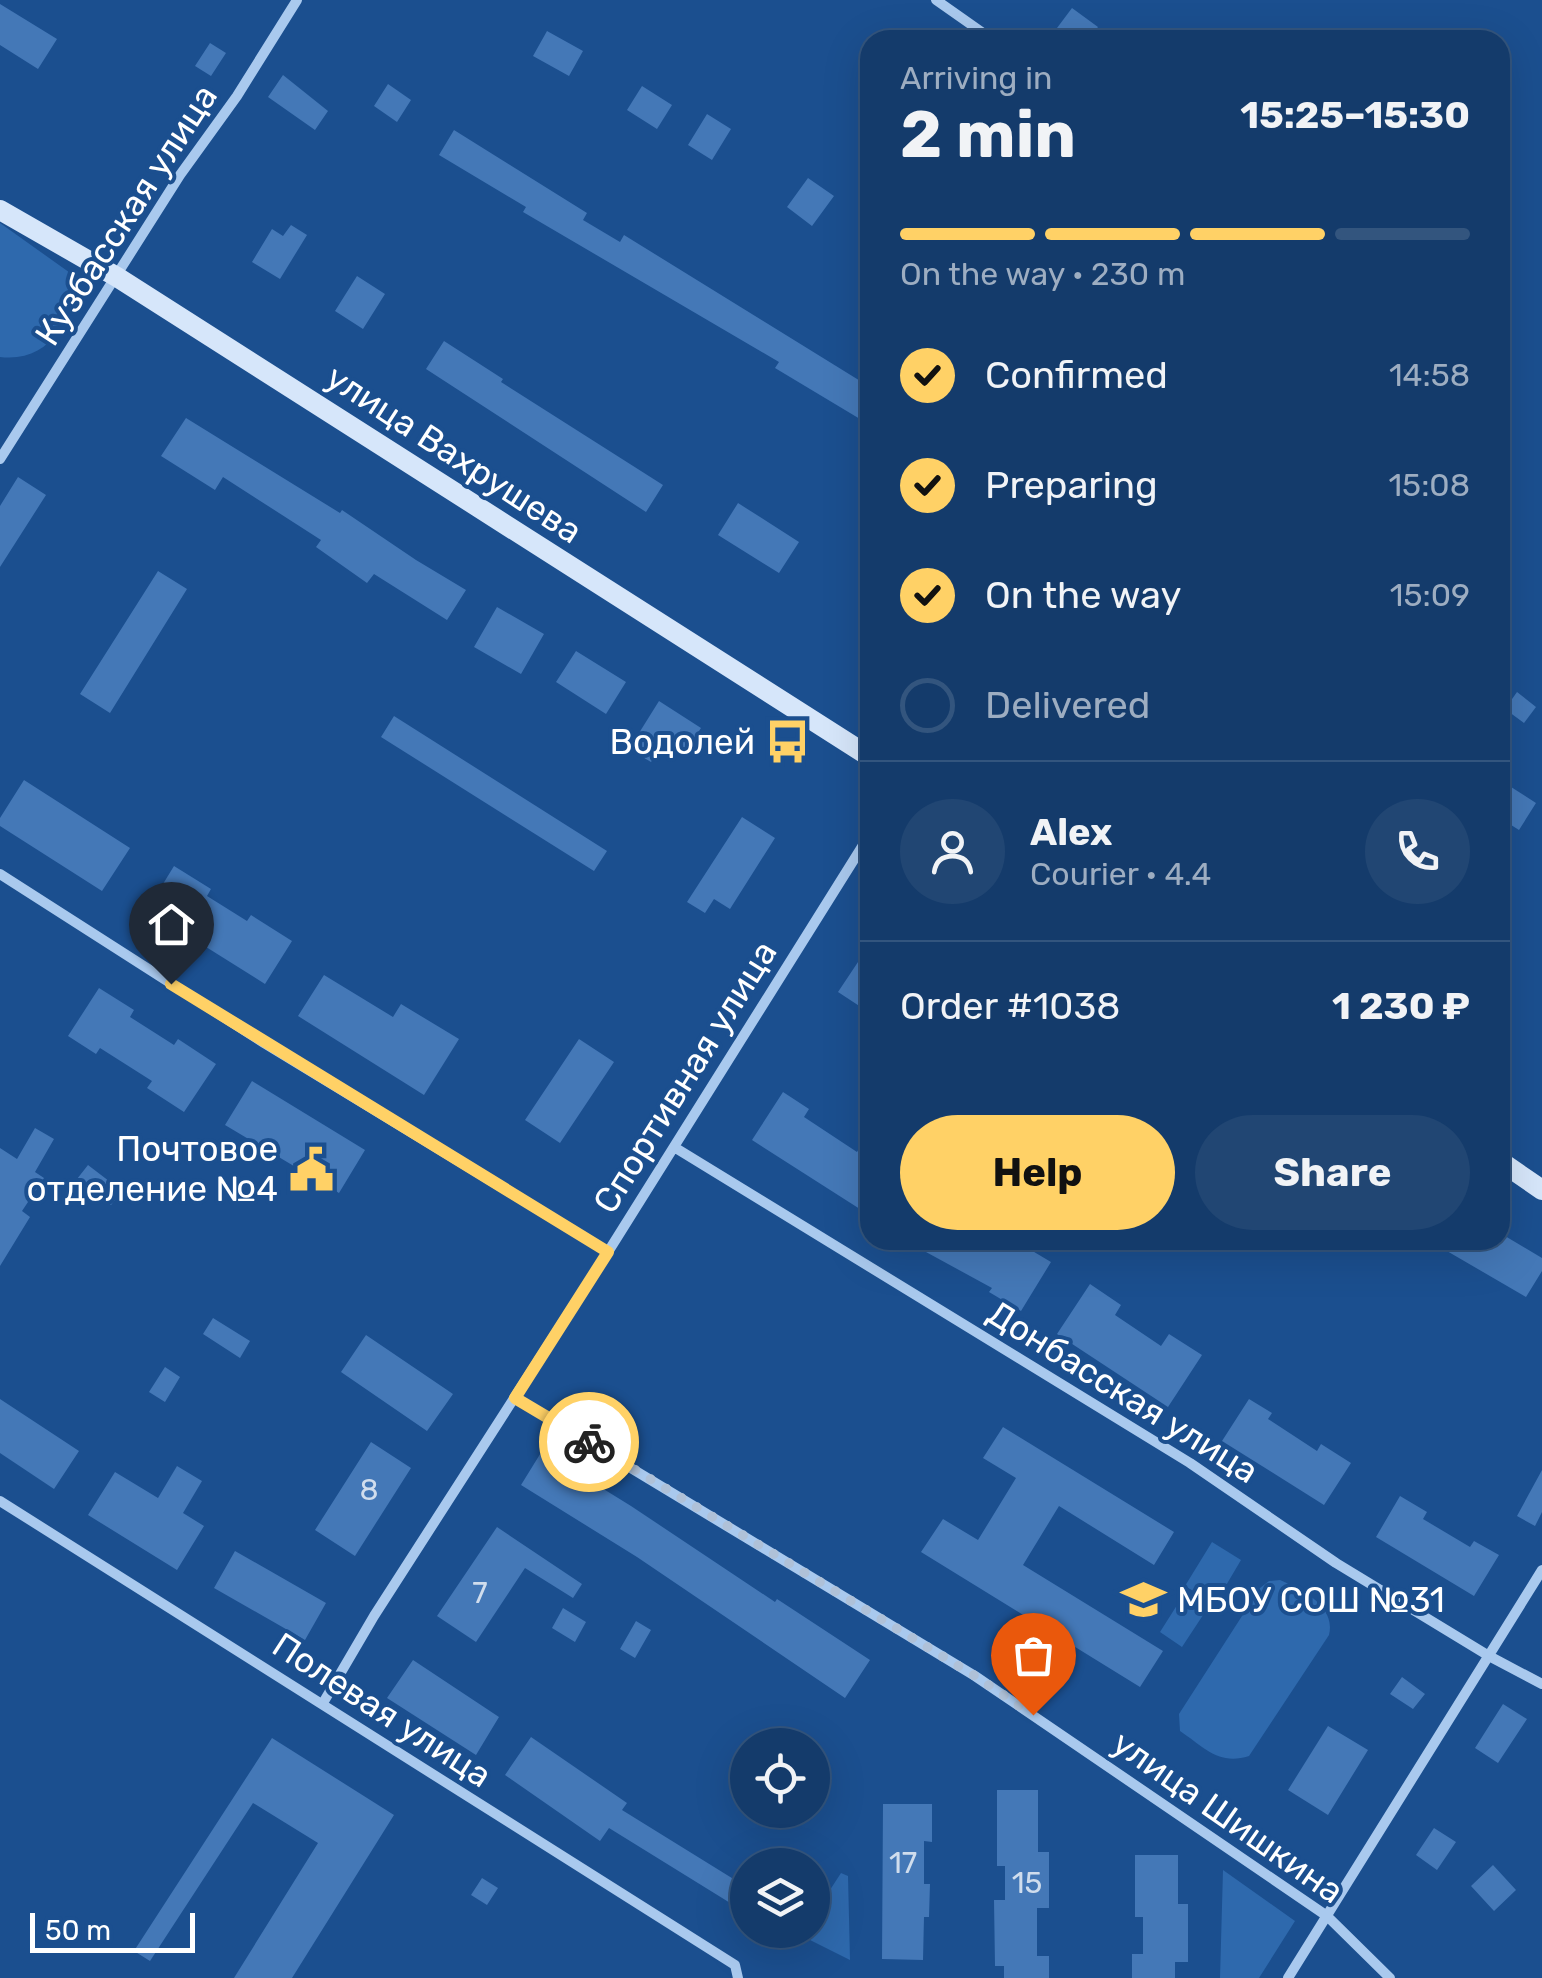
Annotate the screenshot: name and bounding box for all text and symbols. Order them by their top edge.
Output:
text: Arriving in [900,59,1052,97]
street label: Кузбасская улица [26,77,226,353]
text: 15:25–15:30 [1240,92,1470,138]
text: 2 min [900,96,1076,173]
text: On the way · 230 m [900,255,1185,293]
icon: check [900,348,955,403]
text: Confirmed [985,352,1168,398]
street label: улица Вахрушева [318,356,590,552]
text: 14:58 [1389,356,1470,394]
icon: check [900,458,955,513]
text: Preparing [985,462,1158,508]
text: 15:08 [1388,466,1470,504]
icon: check [900,568,955,623]
text: On the way [985,572,1181,618]
text: 15:09 [1390,576,1470,614]
text: Delivered [985,682,1150,728]
bus stop icon: Водолей [764,718,812,766]
place label: Водолей [610,721,755,763]
button: person [900,799,1005,904]
button: phone [1365,799,1470,904]
text: Alex [1030,809,1112,855]
text: Courier · 4.4 [1030,855,1211,893]
pin [129,882,214,985]
icon: home [144,897,199,952]
street label: Спортивная улица [584,933,786,1221]
text: Order #1038 [900,983,1120,1029]
text: 1 230 ₽ [1332,983,1470,1029]
button: Help [900,1115,1175,1230]
button: Share [1195,1115,1470,1230]
place label: Почтовое отделение №4 [27,1128,278,1210]
public building icon: Почтовое отделение №4 [287,1145,335,1193]
street label: Донбасская улица [980,1292,1266,1492]
courier [539,1392,639,1492]
icon: bike [562,1415,617,1470]
house number: 8 [359,1472,379,1508]
house number: 7 [472,1575,488,1611]
school or university icon: МБОУ СОШ №31 [1120,1576,1168,1624]
place label: МБОУ СОШ №31 [1177,1579,1445,1621]
pin [991,1613,1076,1716]
street label: Полевая улица [265,1624,499,1796]
icon: bag [1006,1628,1061,1683]
street label: улица Шишкина [1104,1722,1352,1912]
map controls [730,1728,830,1948]
button: locate [730,1728,830,1828]
house number: 17 [889,1845,917,1881]
button: layers [730,1848,830,1948]
house number: 15 [1012,1865,1042,1901]
scale bar [30,1908,195,1952]
text: 50 m [45,1914,111,1947]

